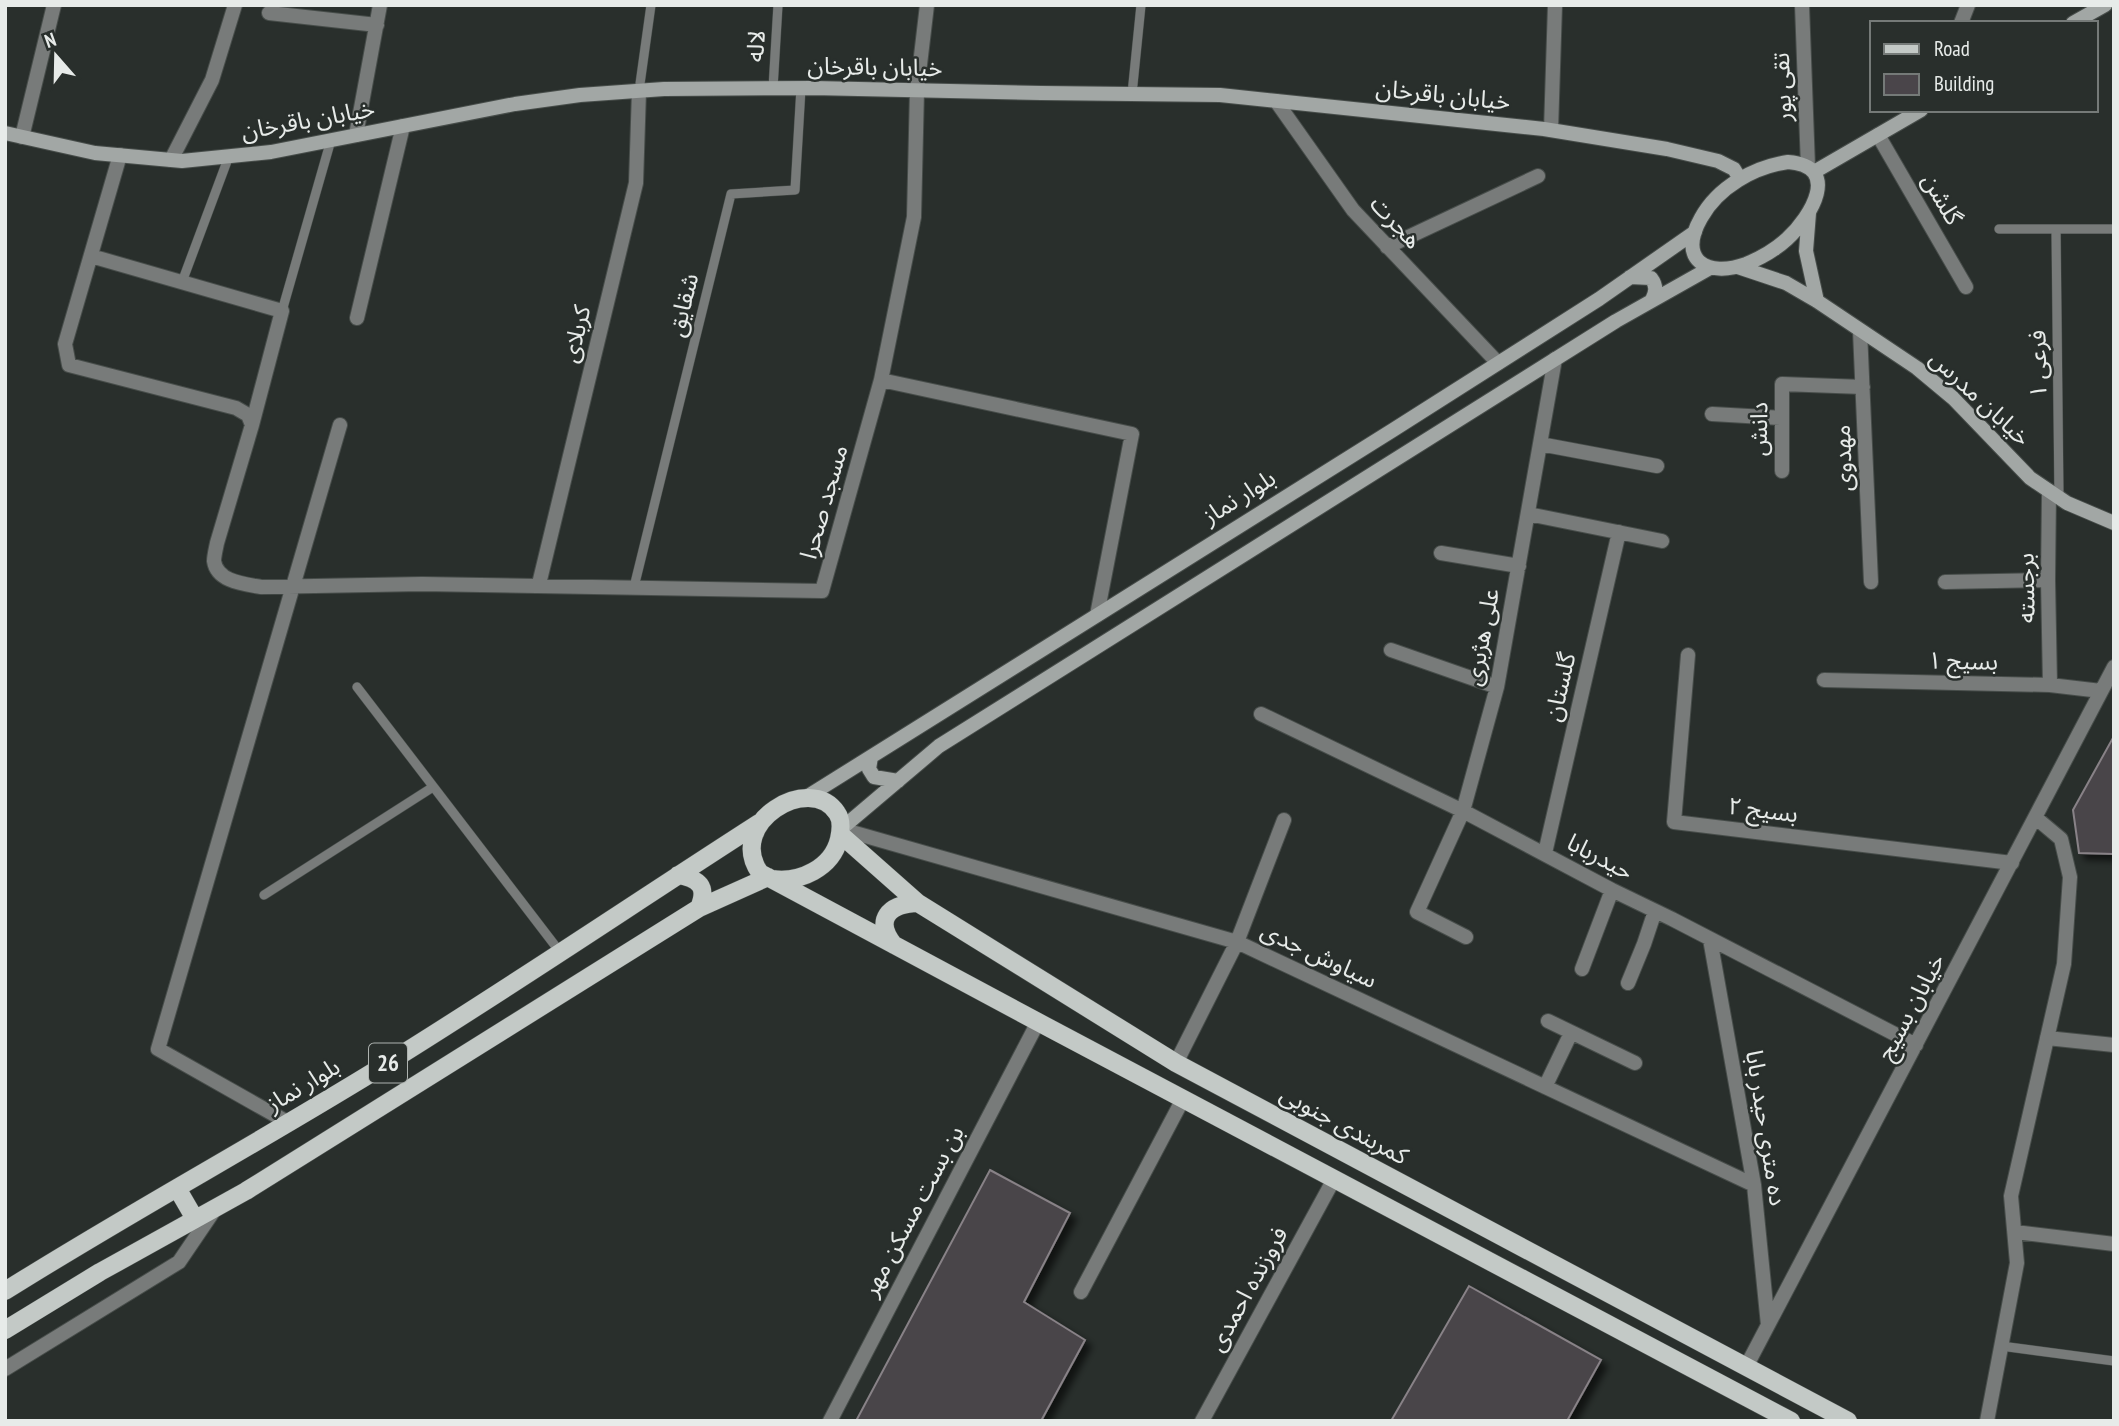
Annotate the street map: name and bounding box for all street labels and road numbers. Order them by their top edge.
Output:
street label: لاله [739,29,772,63]
street label: خیابان باقرخان [807,50,943,83]
street label: تقی پور [1765,52,1798,123]
street label: خیابان باقرخان [1374,72,1512,117]
street label: خیابان باقرخان [239,92,377,147]
street label: گلشن [1915,167,1970,231]
street label: هجرت [1364,188,1429,255]
street label: شقایق [660,270,705,340]
street label: کربلای [553,301,598,366]
street label: فرعی ۱ [2021,330,2054,398]
street label: خیابان مدرس [1923,343,2038,452]
street label: دانش [1743,402,1774,456]
street label: مهدوی [1826,424,1859,492]
street label: مسجد صحرا [792,441,855,563]
street label: بلوار نماز [1195,462,1281,532]
street label: برجسته [2009,553,2042,623]
street label: علی هژبری [1457,585,1506,688]
street label: بسیج ۱ [1928,644,1998,679]
street label: گلستان [1537,648,1583,724]
street label: بسیج ۲ [1726,790,1800,831]
street label: حیدربابا [1562,826,1639,887]
street label: سیاوش جدی [1256,914,1382,995]
street label: خیابان بسیج [1870,948,1953,1066]
road number: 26 [369,1044,407,1082]
street label: ده متری حیدر بابا [1739,1048,1794,1208]
street label: بلوار نماز [259,1050,345,1119]
street label: کمربندی جنوبی [1275,1078,1415,1172]
street label: بن بست مسکن مهر [854,1120,971,1303]
street label: فروزنده احمدی [1201,1221,1295,1357]

